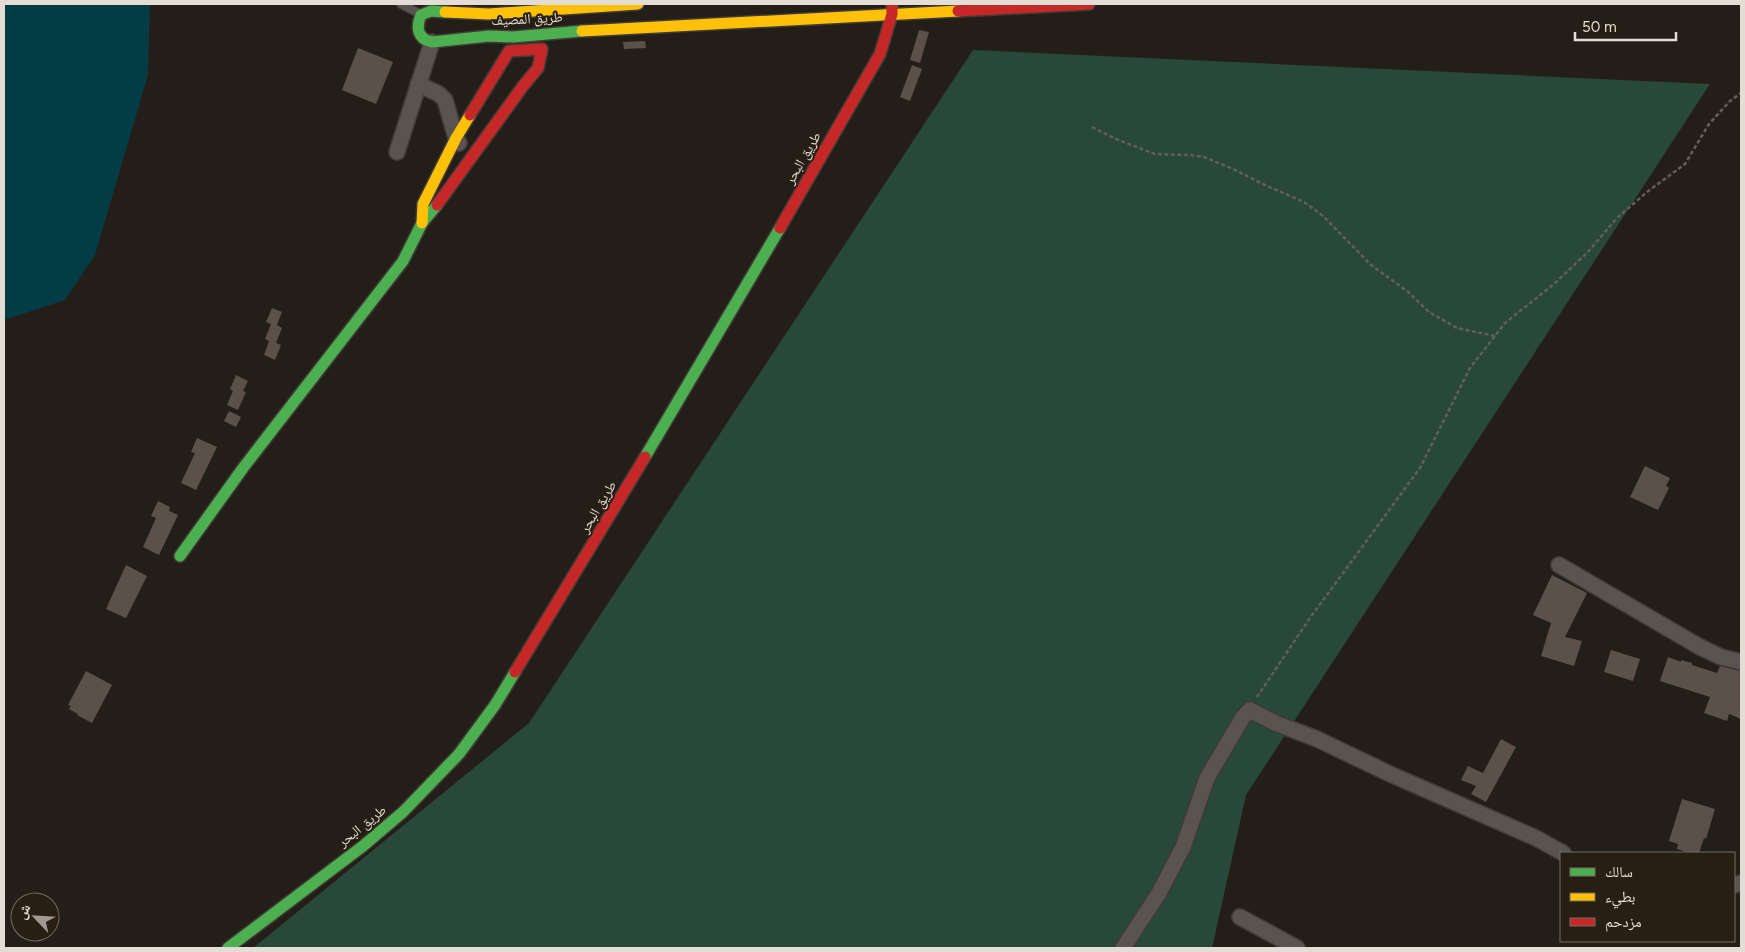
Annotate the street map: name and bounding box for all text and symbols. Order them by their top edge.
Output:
street label: طريق المصيف [491,9,563,30]
scale bar [1575,10,1676,42]
text: 50 m [1582,18,1617,36]
street label: طريق البحر [781,129,826,189]
street label: طريق البحر [575,478,621,537]
street label: طريق البحر [334,801,390,852]
legend [1560,852,1735,942]
text: سالك [1605,863,1633,881]
text: بطيء [1605,888,1635,909]
north arrow [10,892,60,942]
text: ش [13,901,35,922]
text: مزدحم [1605,913,1642,932]

